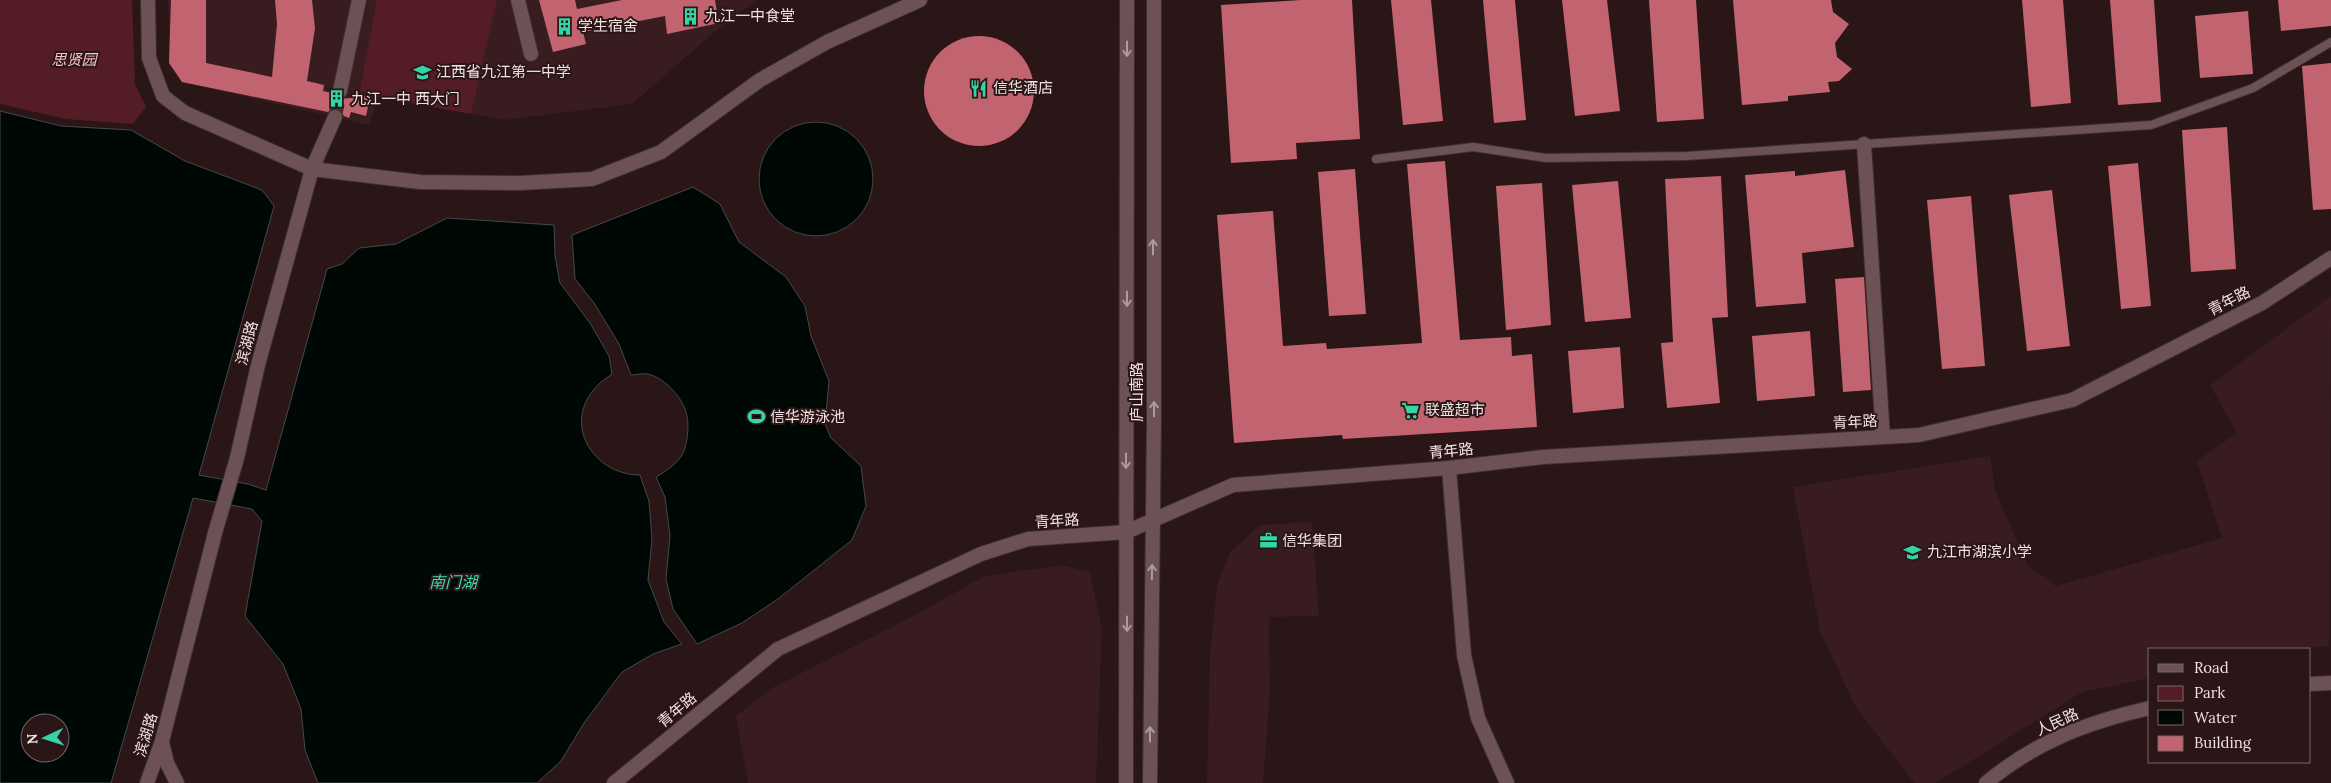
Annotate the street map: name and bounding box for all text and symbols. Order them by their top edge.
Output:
building icon: 九江一中食堂 [681,6,701,26]
place label: 九江一中食堂 [705,6,795,25]
building icon: 学生宿舍 [554,16,574,36]
place label: 学生宿舍 [578,16,638,35]
one-way arrow [1122,40,1132,56]
park label: 思贤园 [51,50,98,69]
school or university icon: 江西省九江第一中学 [412,62,432,82]
place label: 江西省九江第一中学 [436,62,571,81]
restaurant icon: 信华酒店 [969,78,989,98]
place label: 信华酒店 [993,78,1053,97]
building icon: 九江一中 西大门 [327,89,347,109]
place label: 九江一中 西大门 [351,89,460,108]
one-way arrow [1148,239,1158,256]
street label: 青年路 [2204,282,2253,319]
one-way arrow [1122,290,1132,306]
street label: 滨湖路 [232,319,262,367]
street label: 庐山南路 [1127,362,1146,422]
supermarket icon: 联盛超市 [1401,400,1421,420]
place label: 联盛超市 [1425,400,1485,419]
one-way arrow [1149,402,1159,418]
sports icon: 信华游泳池 [746,407,766,427]
place label: 信华游泳池 [770,407,845,426]
street label: 青年路 [1832,411,1878,432]
street label: 青年路 [1428,439,1474,462]
one-way arrow [1121,452,1131,469]
street label: 青年路 [1034,509,1080,532]
office icon: 信华集团 [1258,531,1278,551]
place label: 信华集团 [1282,531,1342,550]
school or university icon: 九江市湖滨小学 [1903,542,1923,562]
place label: 九江市湖滨小学 [1927,542,2032,561]
one-way arrow [1147,564,1157,580]
water label: 南门湖 [429,572,480,592]
one-way arrow [1122,615,1132,631]
legend [2148,648,2311,763]
text: Road [2194,658,2229,677]
text: Park [2194,683,2225,702]
street label: 青年路 [653,688,700,731]
street label: 人民路 [2032,704,2081,739]
text: Water [2194,708,2237,727]
street label: 滨湖路 [130,711,161,759]
north arrow [20,713,70,763]
one-way arrow [1145,727,1155,743]
text: N [23,733,41,745]
text: Building [2194,733,2252,752]

